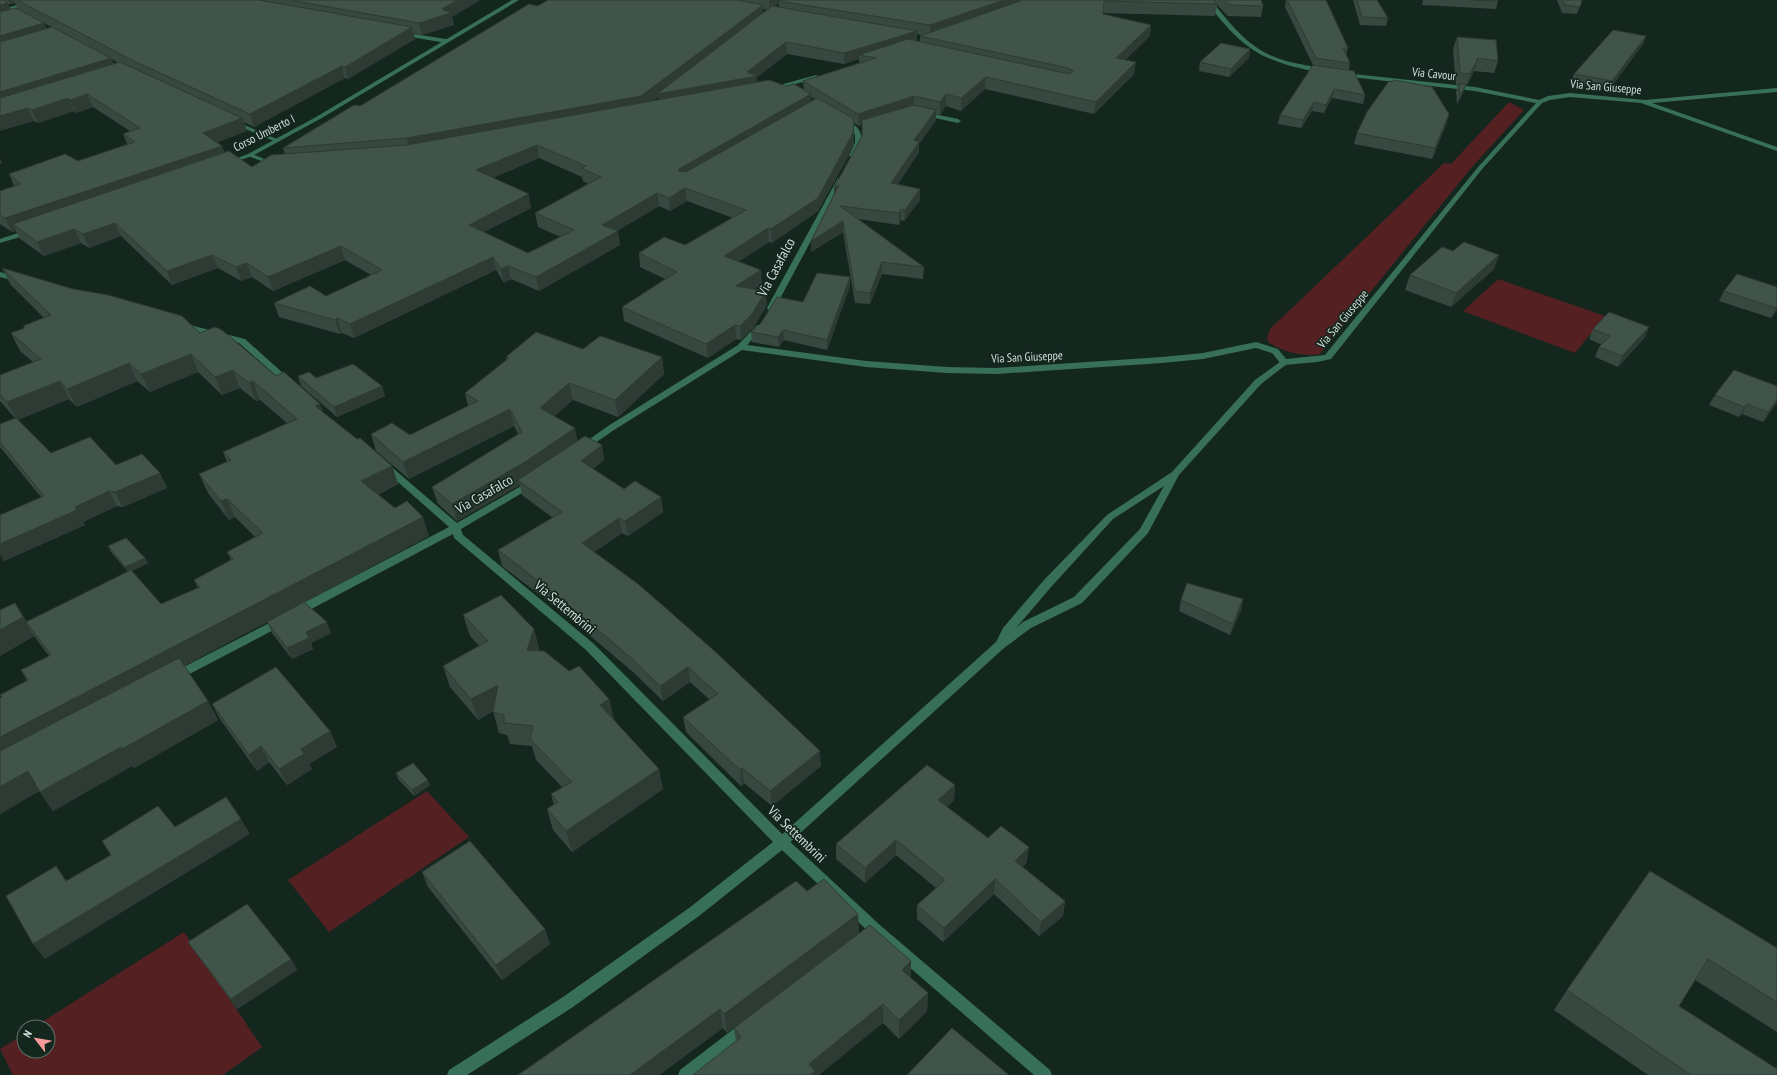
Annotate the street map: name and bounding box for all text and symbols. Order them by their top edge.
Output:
street label: Via Cavour [1410,64,1457,83]
street label: Via San Giuseppe [1569,76,1642,97]
street label: Corso Umberto I [231,111,297,154]
street label: Via Casafalco [753,235,799,300]
street label: Via San Giuseppe [1313,286,1371,352]
street label: Via San Giuseppe [990,347,1063,366]
street label: Via Casafalco [451,470,516,518]
street label: Via Settembrini [530,576,599,638]
street label: Via Settembrini [763,801,830,866]
north arrow [16,1019,56,1059]
text: N [20,1028,35,1040]

